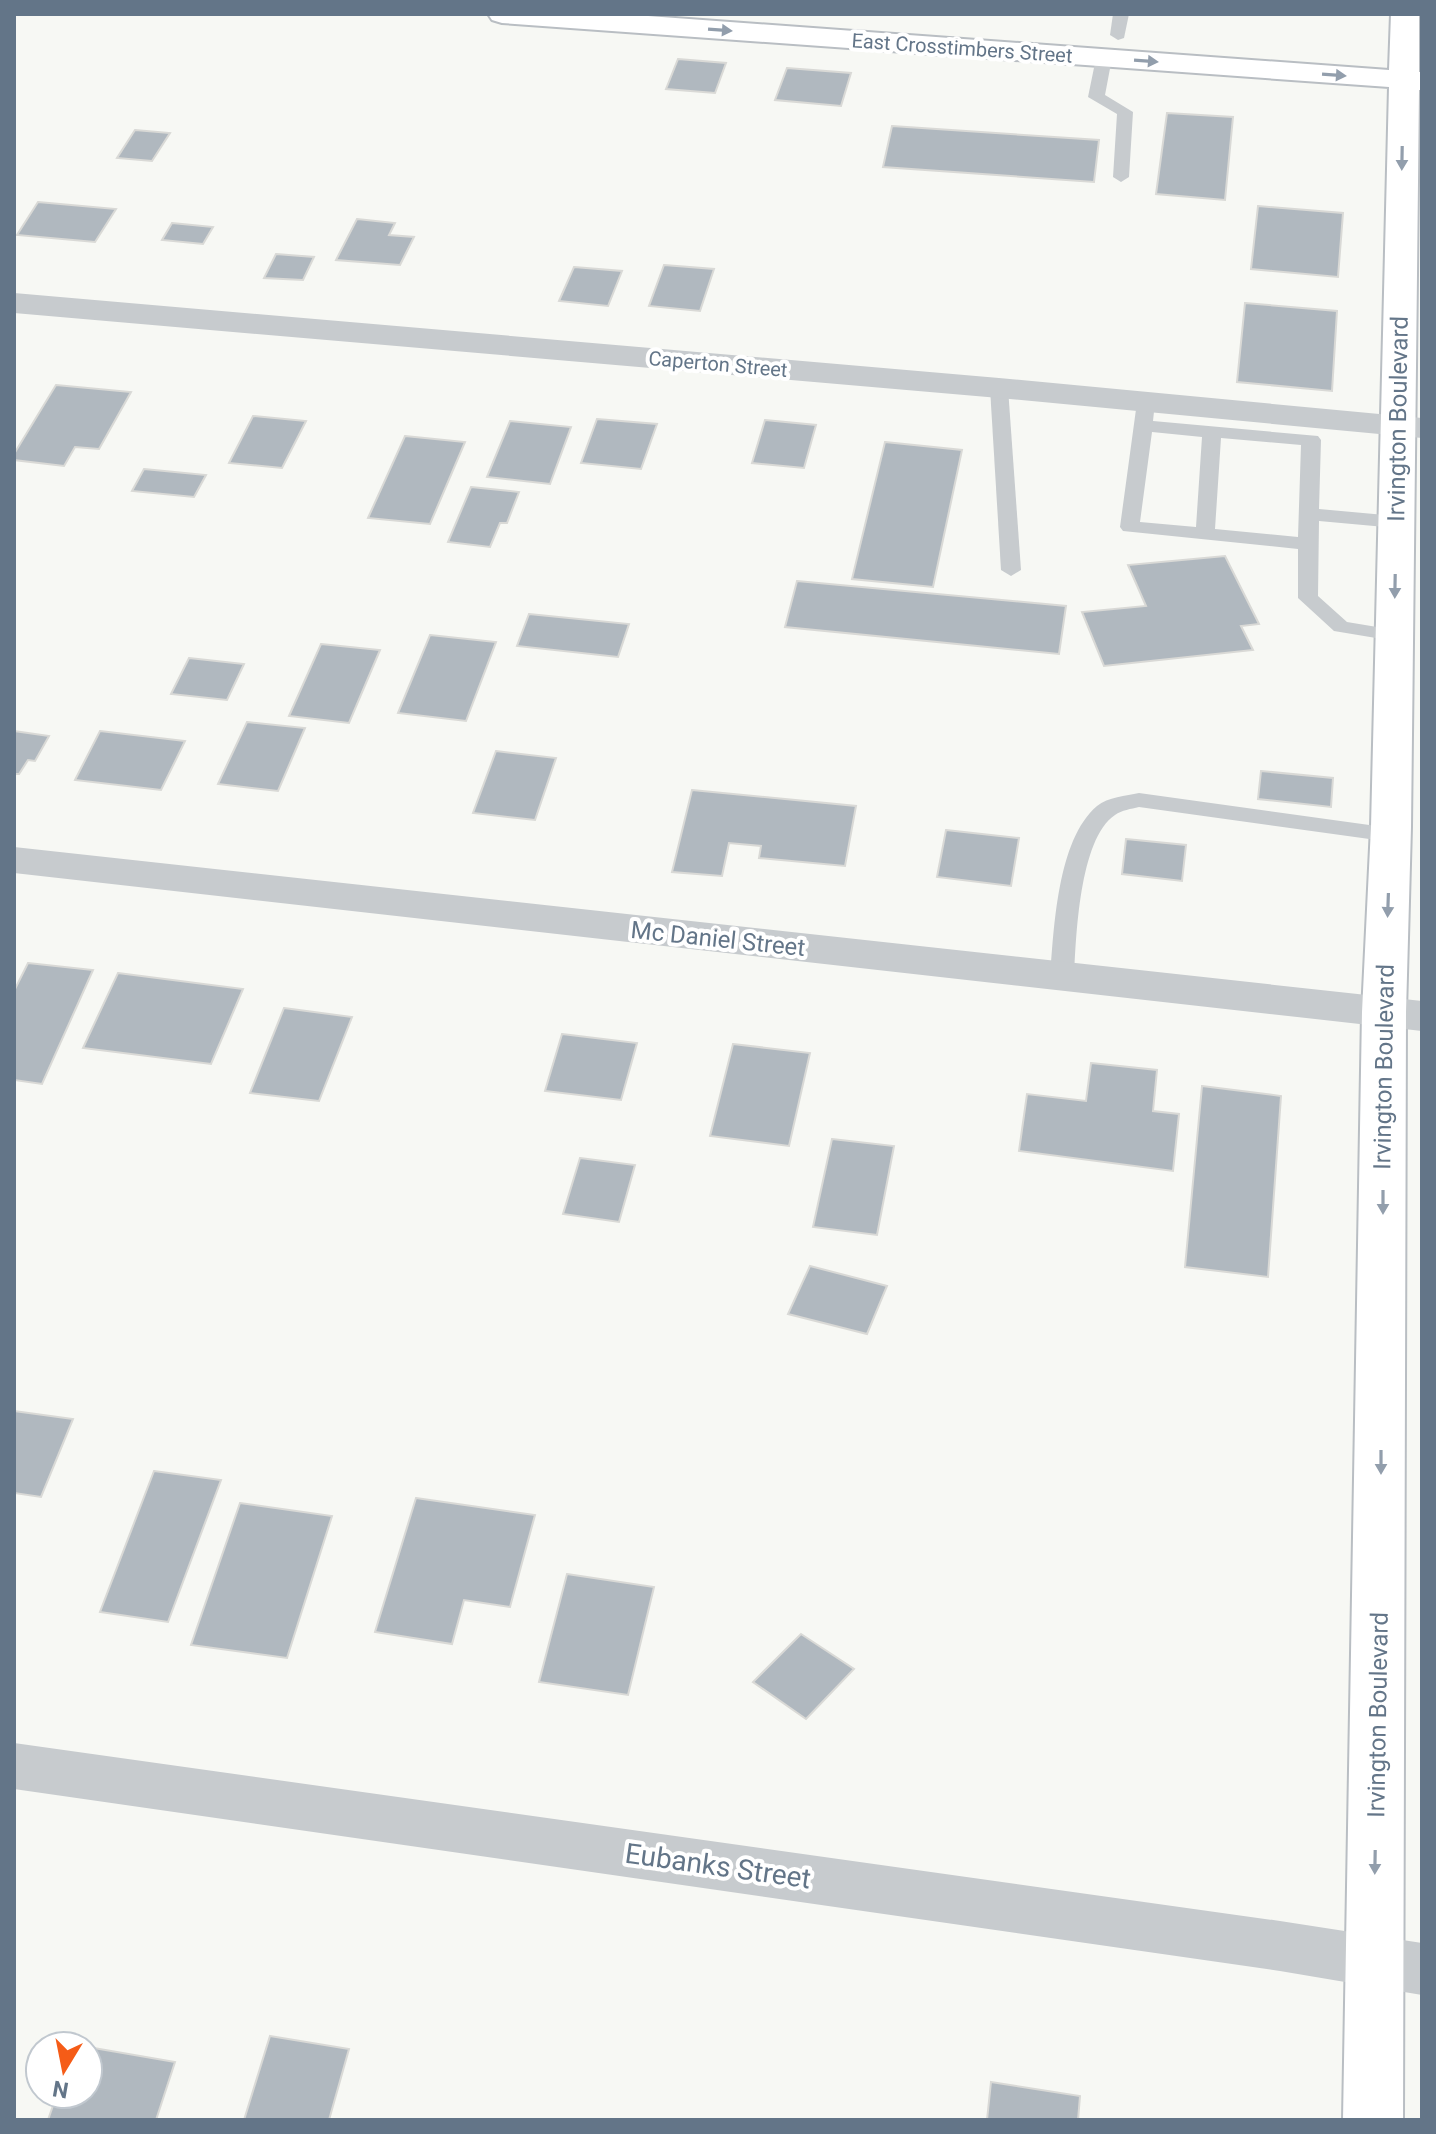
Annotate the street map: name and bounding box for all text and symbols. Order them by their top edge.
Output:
one-way arrow [708,24,733,37]
street label: East Crosstimbers Street [851,28,1073,68]
one-way arrow [1134,55,1159,68]
one-way arrow [1322,69,1347,82]
one-way arrow [1396,146,1408,171]
street label: Irvington Boulevard [1382,316,1414,522]
street label: Caperton Street [647,346,789,382]
one-way arrow [1389,574,1401,599]
one-way arrow [1381,893,1394,918]
street label: Mc Daniel Street [629,916,807,962]
street label: Irvington Boulevard [1368,964,1400,1170]
one-way arrow [1377,1190,1389,1215]
one-way arrow [1375,1450,1387,1475]
street label: Irvington Boulevard [1362,1612,1394,1818]
street label: Eubanks Street [623,1837,813,1895]
one-way arrow [1369,1850,1381,1875]
north arrow [24,2030,104,2110]
text: N [51,2076,70,2103]

